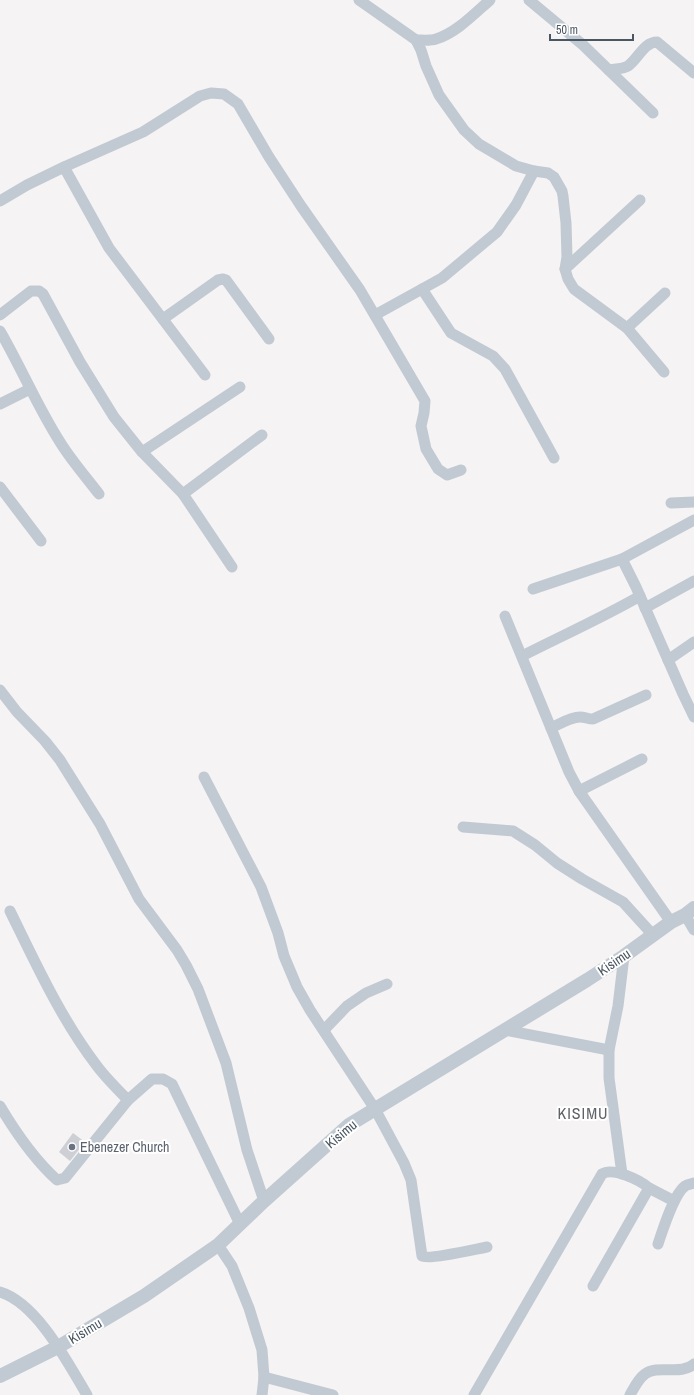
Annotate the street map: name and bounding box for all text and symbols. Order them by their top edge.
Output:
scale bar [550,16,633,42]
text: 50 m [556,22,578,38]
street label: Kisimu [594,945,634,979]
district label: KISIMU [557,1102,609,1124]
street label: Kisimu [322,1116,360,1152]
place label: Ebenezer Church [80,1138,169,1156]
marker: Ebenezer Church [67,1142,77,1152]
street label: Kisimu [65,1314,105,1348]

